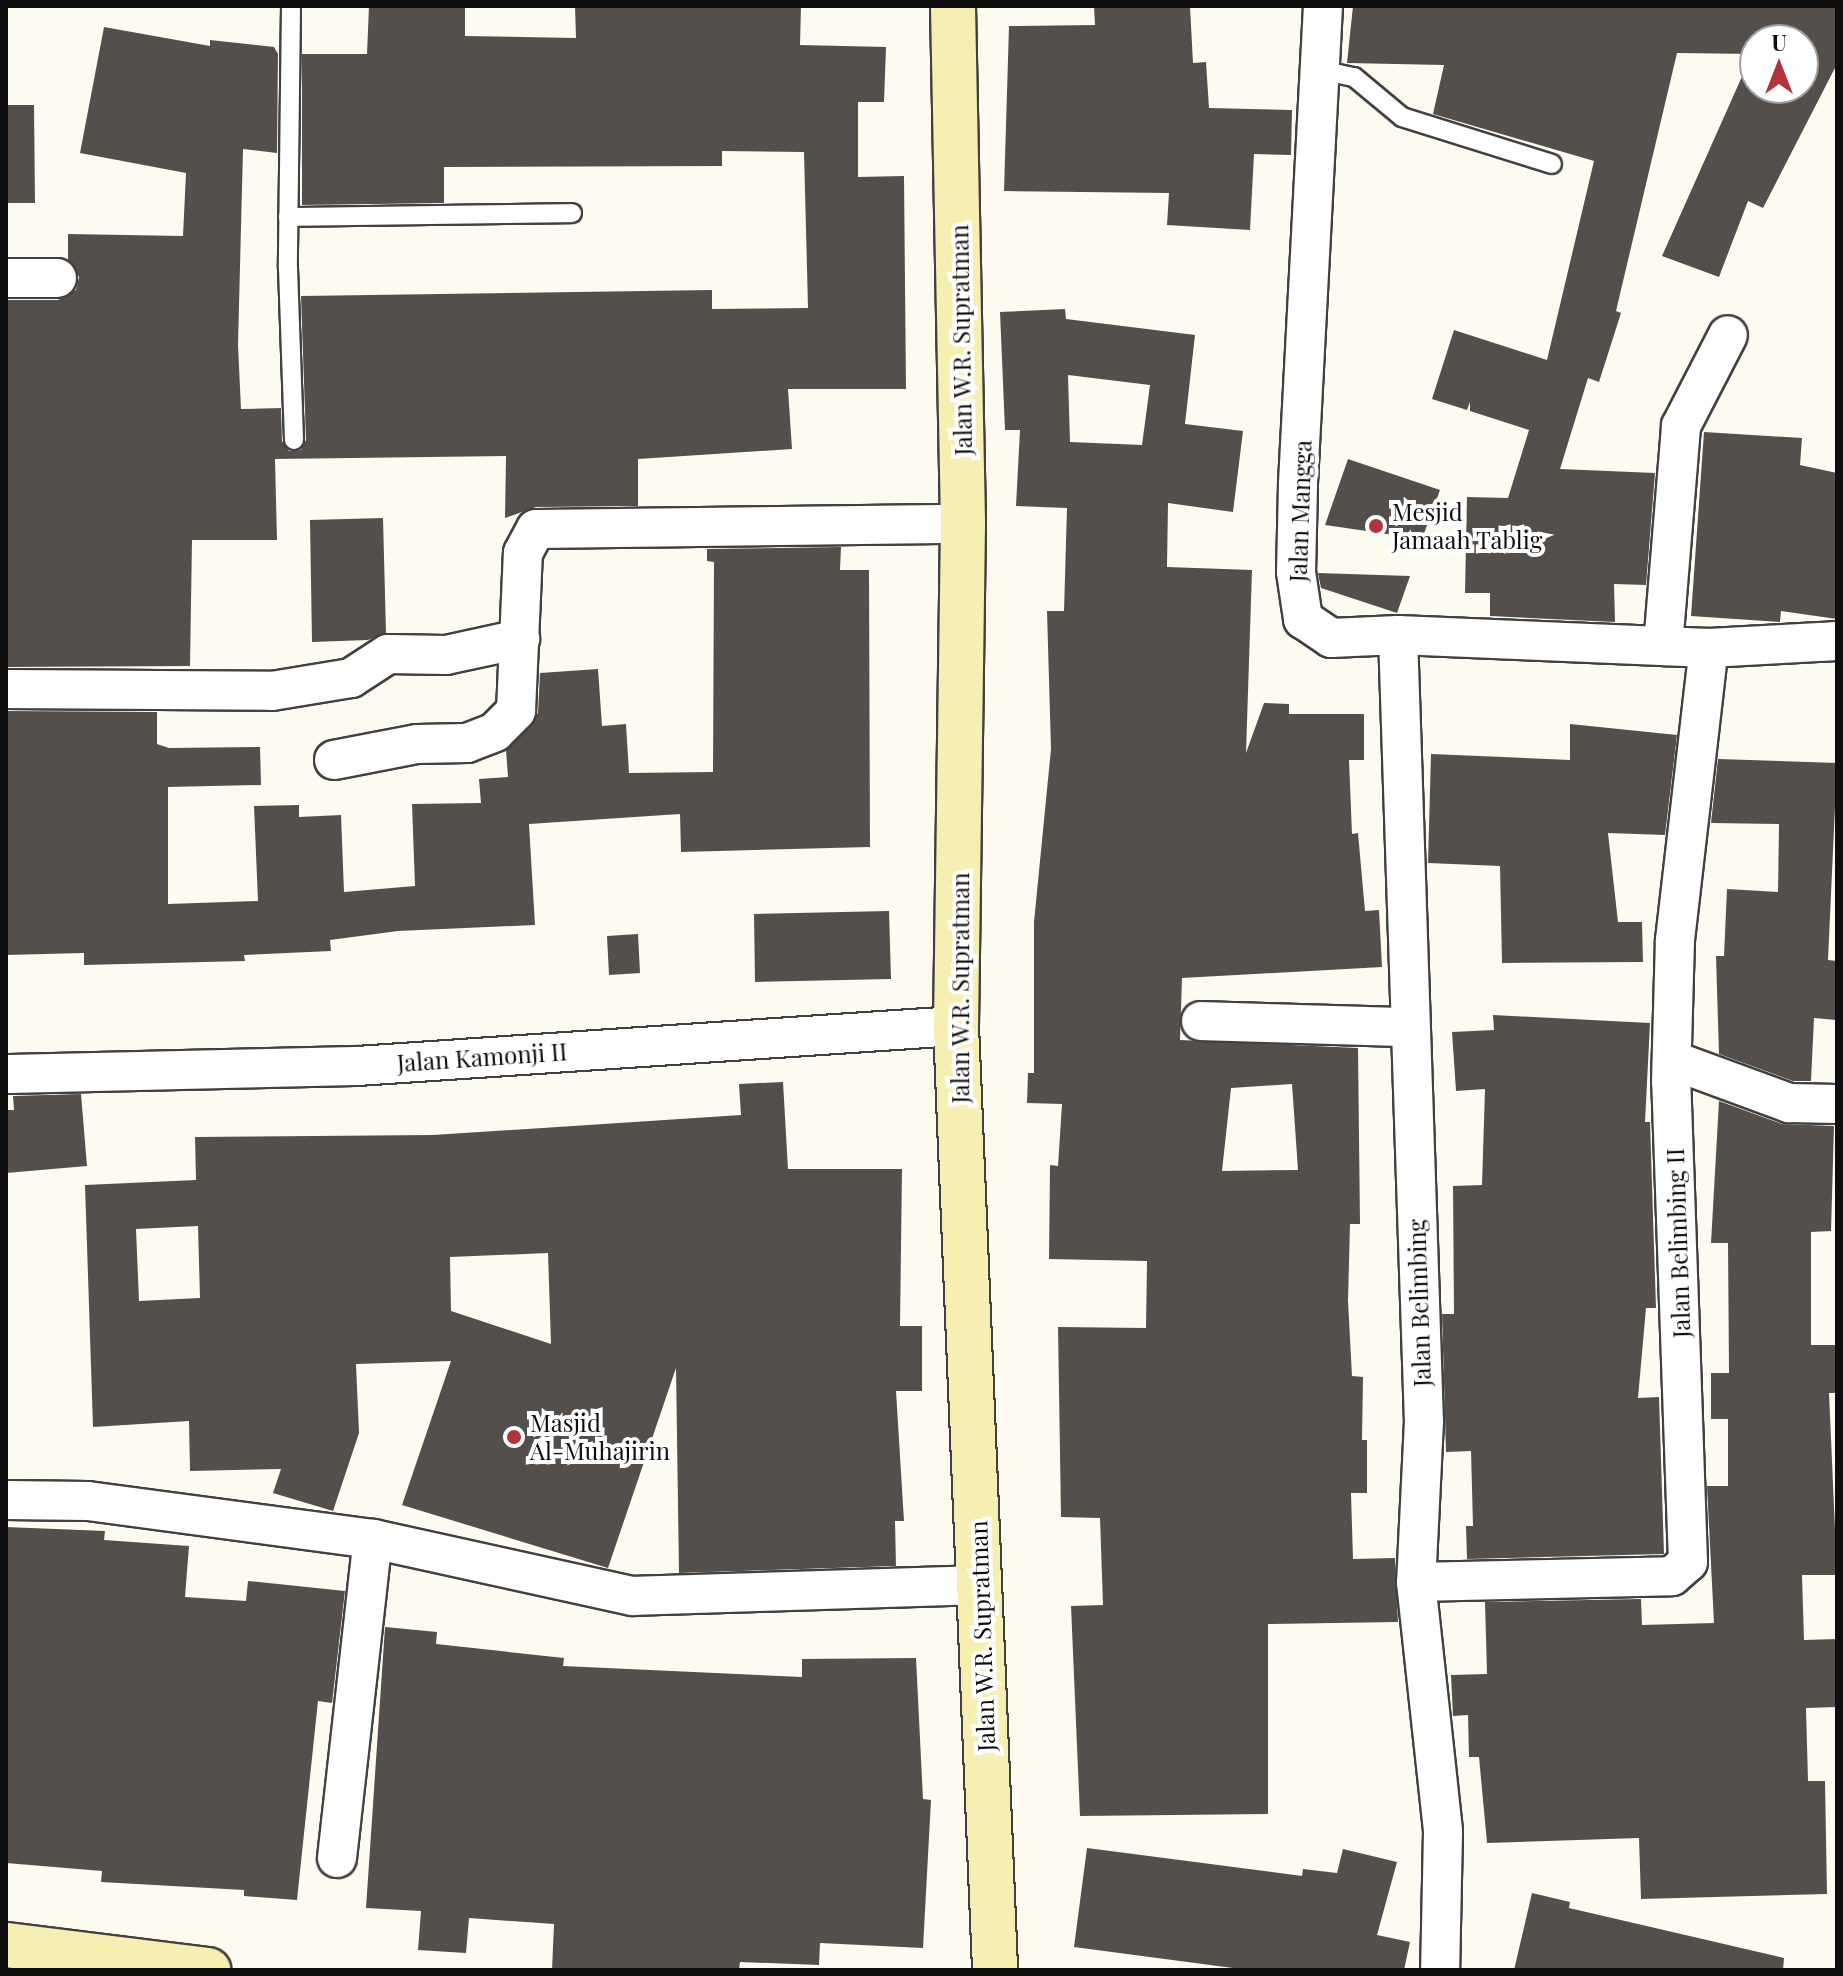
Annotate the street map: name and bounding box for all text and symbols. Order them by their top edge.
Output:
north arrow [1739,24,1819,104]
text: U [1771,27,1787,57]
street label: Jalan W.R. Supratman [945,224,977,456]
street label: Jalan Mangga [1283,439,1317,583]
place label: Mesjid Jamaah Tablig [1392,498,1543,554]
marker: Mesjid Jamaah Tablig [1367,517,1385,535]
street label: Jalan W.R. Supratman [946,872,974,1104]
street label: Jalan Kamonji II [396,1037,568,1077]
street label: Jalan Belimbing II [1660,1147,1696,1339]
street label: Jalan Belimbing [1402,1219,1436,1387]
place label: Masjid Al-Muhajirin [530,1409,670,1465]
marker: Masjid Al-Muhajirin [505,1428,523,1446]
street label: Jalan W.R. Supratman [964,1520,1000,1752]

